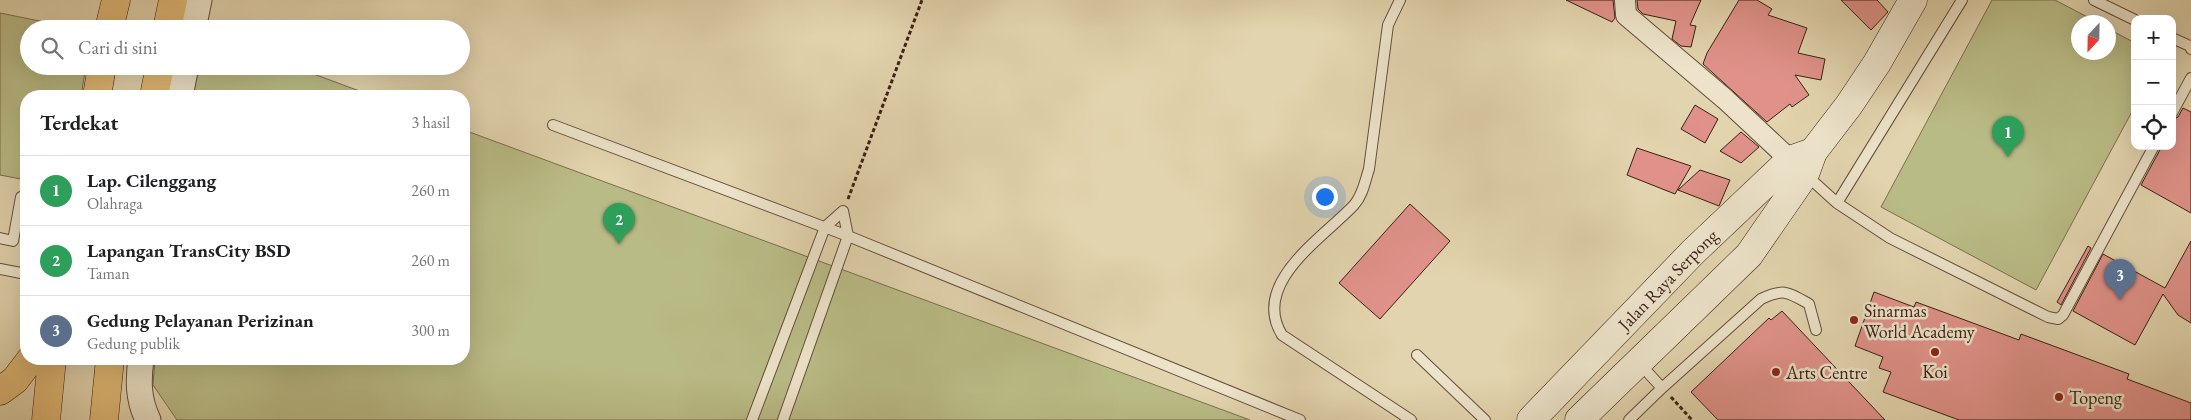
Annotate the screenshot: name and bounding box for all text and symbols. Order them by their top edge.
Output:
north arrow [2071,15,2116,60]
map controls [2131,15,2176,150]
button: + [2131,15,2176,60]
search box [20,20,470,75]
icon: search [38,34,66,62]
text: Cari di sini [78,35,157,60]
button: − [2131,60,2176,105]
button: locate [2131,105,2176,150]
text: Terdekat [40,109,118,136]
text: 3 hasil [412,112,450,133]
pin: 1 [1992,116,2024,157]
text: Lap. Cilenggang [87,168,216,193]
text: 1 [52,180,60,201]
text: 260 m [411,180,450,201]
your location [1312,184,1338,210]
text: Olahraga [87,193,143,214]
pin: 2 [603,203,635,244]
street label: Jalan Raya Serpong [1611,223,1722,336]
text: Lapangan TransCity BSD [87,238,291,263]
text: 2 [52,250,60,271]
text: 260 m [411,250,450,271]
pin: 3 [2104,259,2136,300]
text: Taman [87,263,130,284]
place label: Sinarmas World Academy [1864,299,1975,343]
text: Gedung Pelayanan Perizinan [87,308,314,333]
marker: Sinarmas World Academy [1848,314,1860,326]
text: 3 [52,320,60,341]
text: 300 m [411,320,450,341]
text: Gedung publik [87,333,180,354]
marker: Koi [1929,346,1941,358]
place label: Koi [1922,360,1948,383]
place label: Arts Centre [1785,361,1868,384]
marker: Arts Centre [1770,366,1782,378]
place label: Topeng [2069,386,2122,409]
marker: Topeng [2053,391,2065,403]

